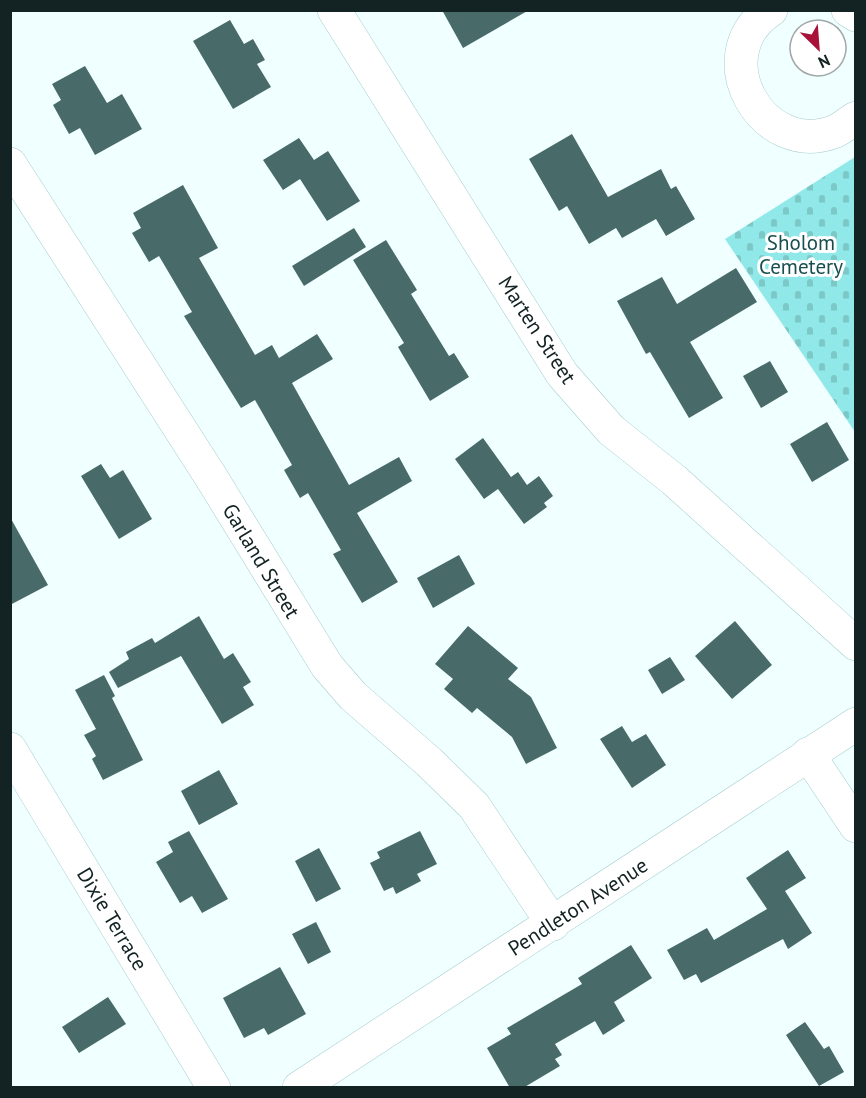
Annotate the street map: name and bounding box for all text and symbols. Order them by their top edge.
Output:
north arrow [788,18,848,78]
text: N [815,50,833,73]
park label: Sholom Cemetery [759,229,843,280]
street label: Marten Street [493,271,582,389]
street label: Garland Street [217,499,306,623]
street label: Pendleton Avenue [503,851,653,962]
street label: Dixie Terrace [71,862,154,975]

